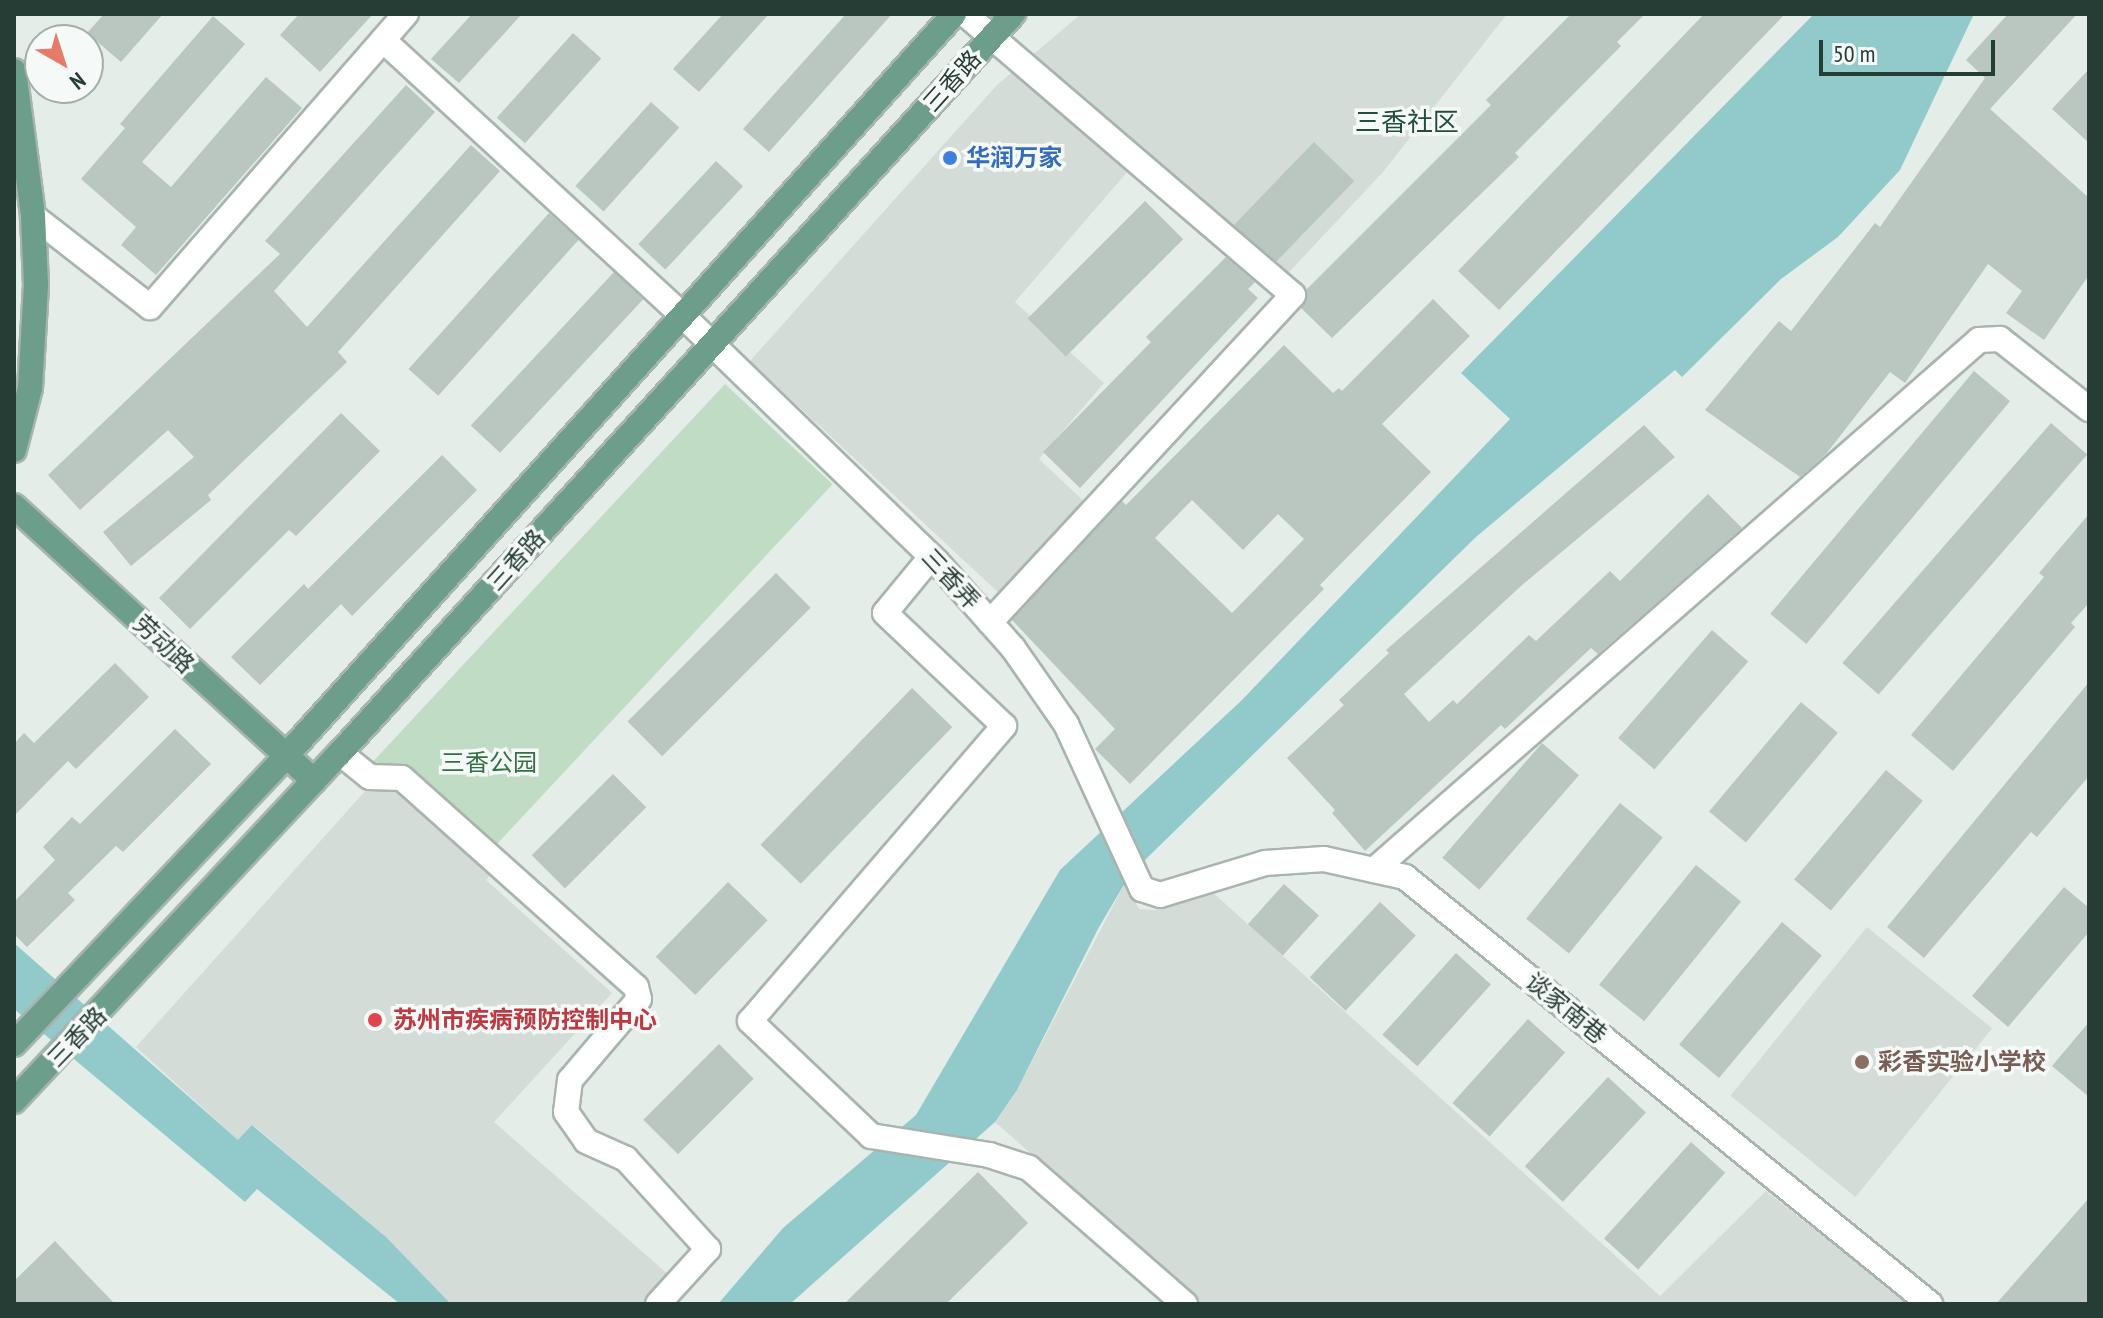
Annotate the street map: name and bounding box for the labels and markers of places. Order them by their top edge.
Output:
place label: 华润万家 [966,144,1062,172]
marker: 华润万家 [941,149,959,167]
place label: 苏州市疾病预防控制中心 [393,1006,657,1034]
marker: 苏州市疾病预防控制中心 [364,1009,386,1031]
place label: 彩香实验小学校 [1878,1048,2046,1076]
marker: 彩香实验小学校 [1853,1053,1871,1071]

